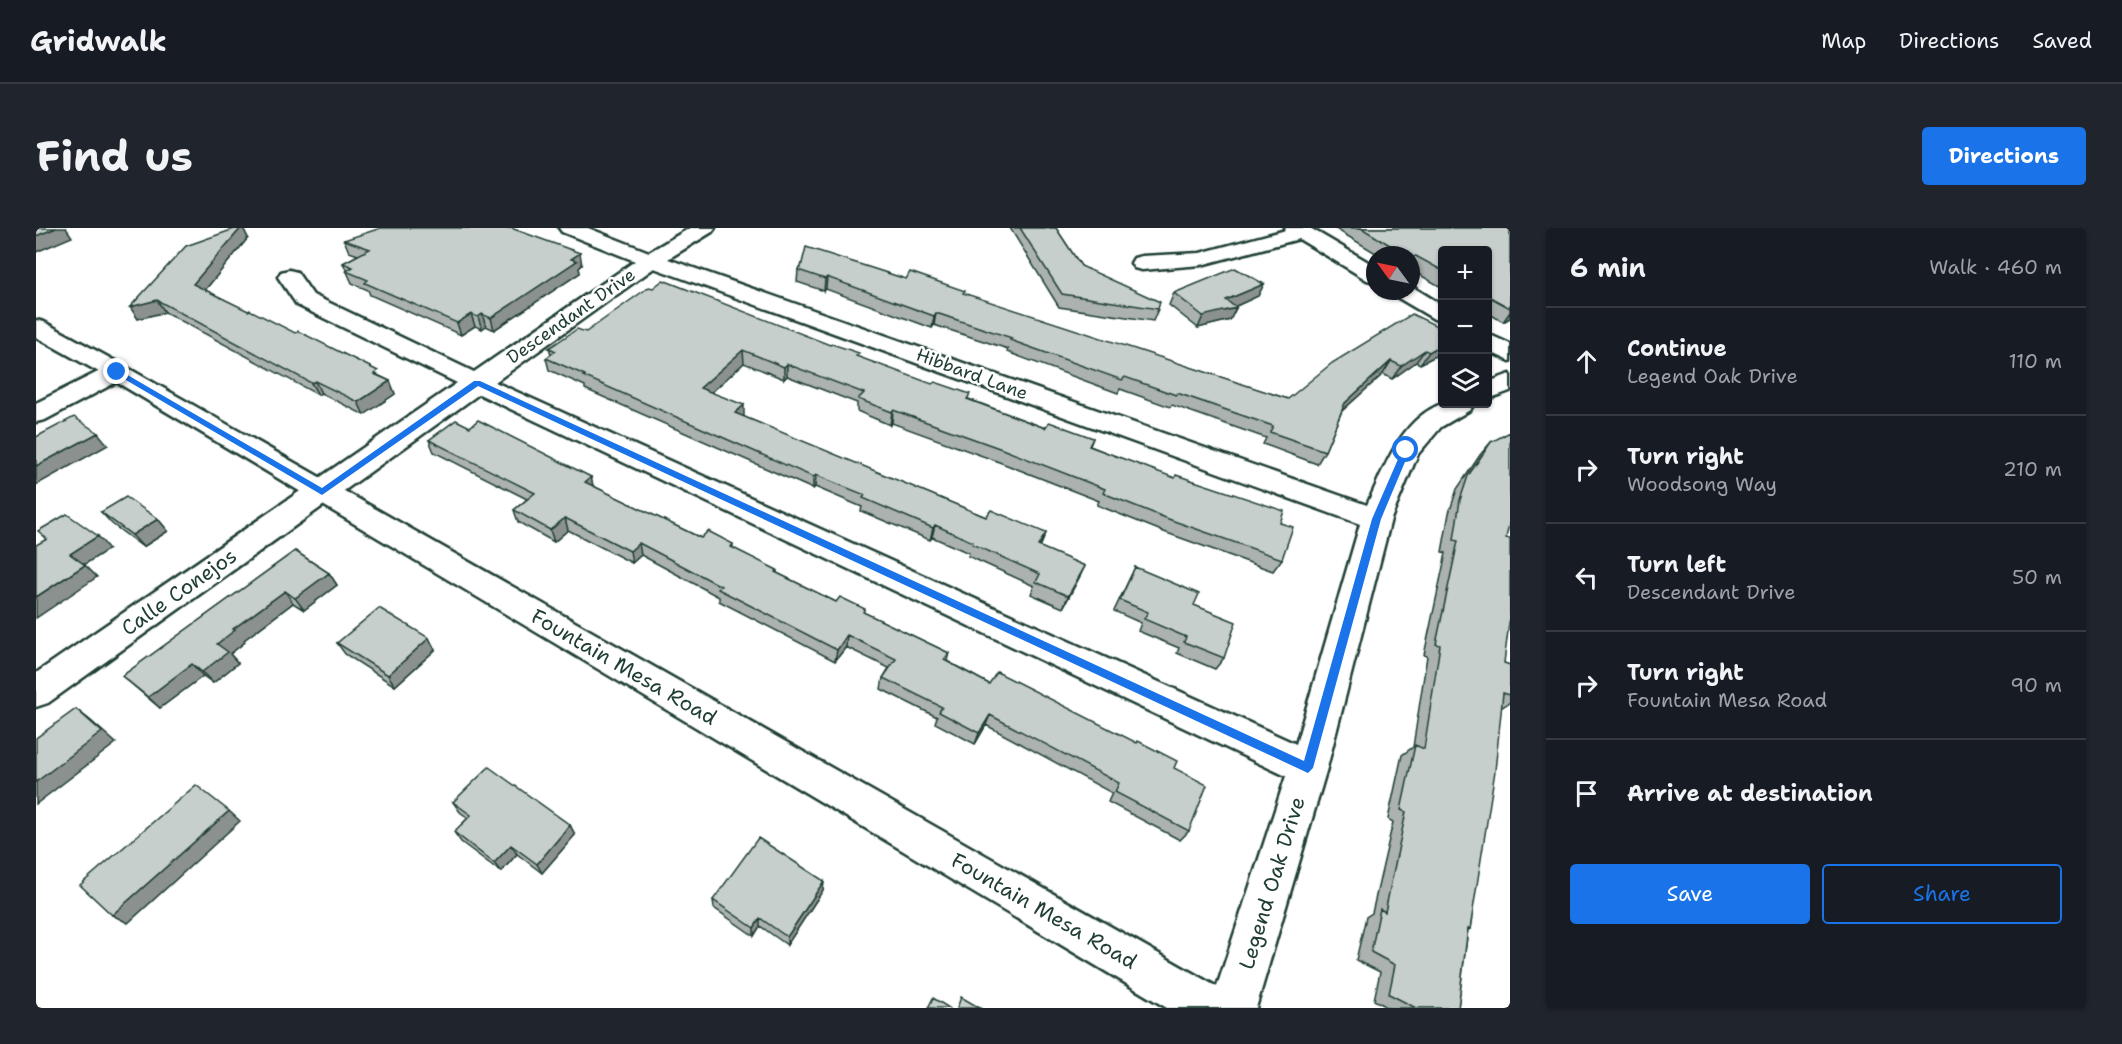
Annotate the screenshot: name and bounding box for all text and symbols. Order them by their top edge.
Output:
text: Gridwalk [30,22,167,60]
text: Map [1821,27,1866,55]
text: Directions [1899,27,1999,55]
text: Saved [2032,27,2092,55]
button: Directions [1922,127,2086,185]
text: Find us [36,128,193,184]
north arrow [1366,246,1420,300]
map controls [1438,246,1492,408]
button: + [1438,246,1492,300]
text: 6 min [1570,250,1646,285]
text: Walk · 460 m [1929,254,2062,280]
street label: Descendant Drive [502,263,640,369]
button: − [1438,300,1492,354]
text: Continue [1627,334,1727,363]
street label: Hibbard Lane [913,343,1031,405]
icon: ahead [1570,345,1603,378]
text: 110 m [2008,348,2062,374]
button: layers [1438,354,1492,408]
route end [103,358,129,384]
text: Legend Oak Drive [1627,363,1798,389]
route start [1392,436,1418,462]
text: Turn right [1627,442,1744,471]
icon: right [1570,453,1603,486]
text: 210 m [2003,456,2062,482]
text: Woodsong Way [1627,471,1777,497]
street label: Calle Conejos [116,542,242,642]
text: Turn left [1627,550,1726,579]
icon: left [1570,561,1603,594]
text: 50 m [2012,564,2062,590]
text: Descendant Drive [1627,579,1795,605]
street label: Fountain Mesa Road [526,602,722,732]
text: Turn right [1627,658,1744,687]
icon: right [1570,669,1603,702]
text: 90 m [2010,672,2062,698]
text: Fountain Mesa Road [1627,687,1827,713]
icon: arrive [1570,777,1603,810]
text: Arrive at destination [1627,779,1873,808]
street label: Legend Oak Drive [1232,793,1312,973]
street label: Fountain Mesa Road [946,846,1142,976]
button: Save [1570,864,1810,924]
button: Share [1822,864,2062,924]

